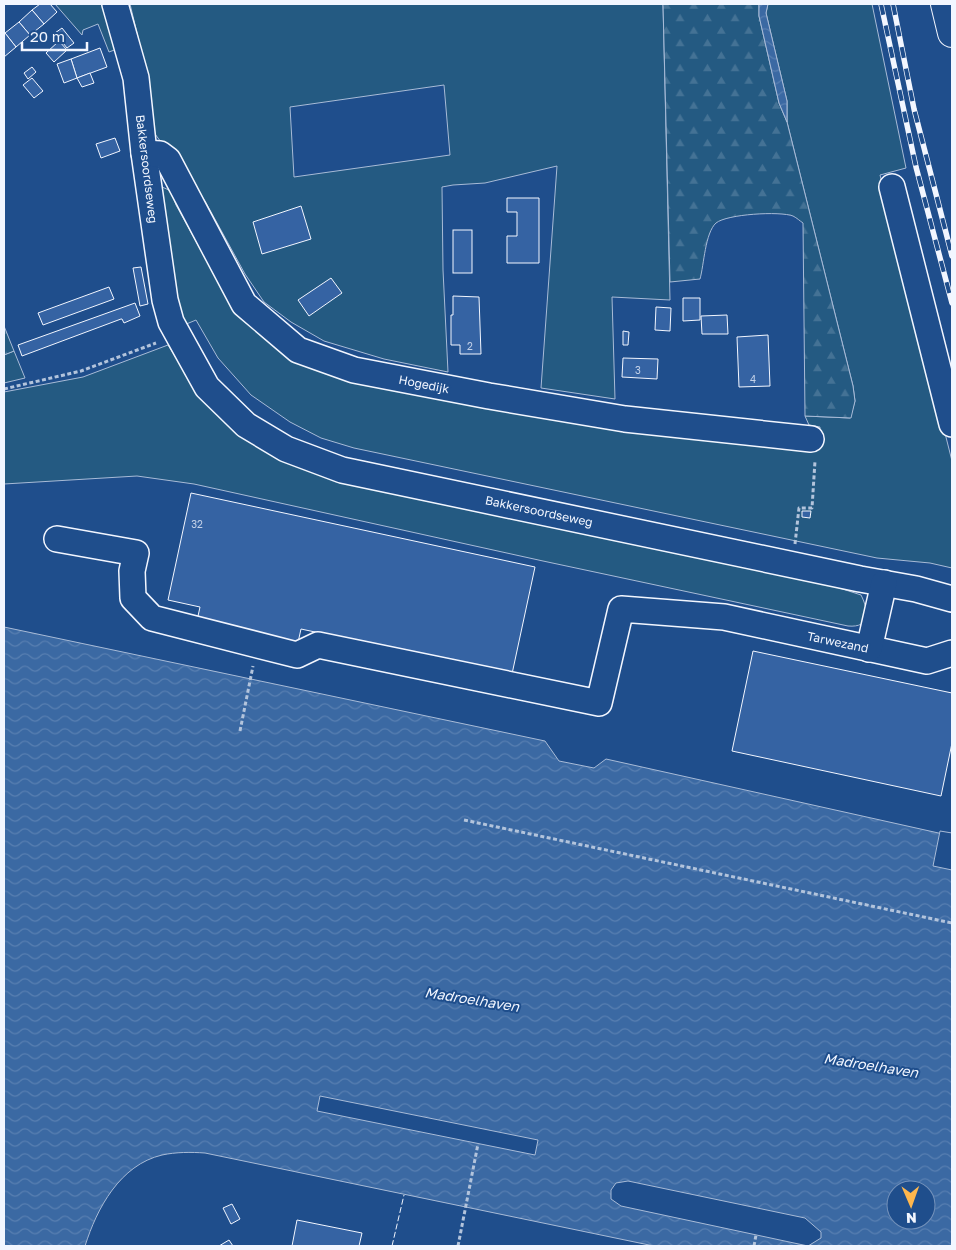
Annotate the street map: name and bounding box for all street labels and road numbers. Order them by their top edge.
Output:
street label: Bakkersoordseweg [133,114,161,224]
street label: Hogedijk [397,372,451,396]
street label: Bakkersoordseweg [484,492,594,530]
street label: Tarwezand [806,628,870,656]

